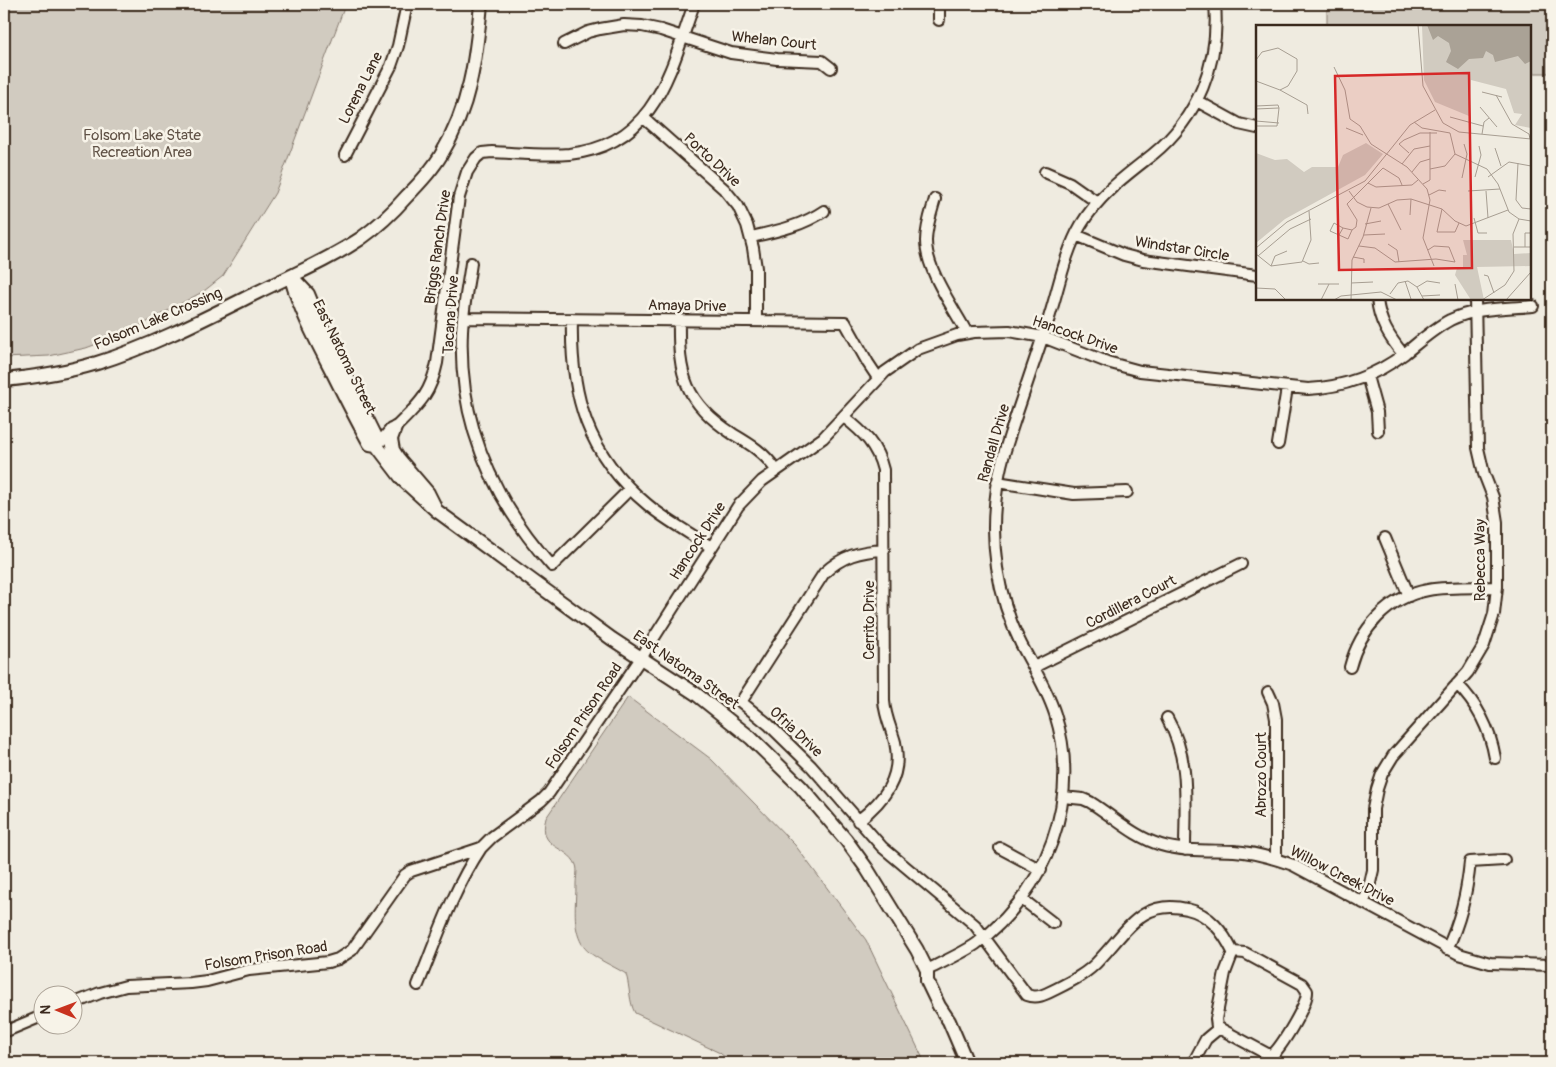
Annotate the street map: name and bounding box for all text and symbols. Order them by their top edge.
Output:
inset map [1256,25,1531,300]
street label: Whelan Court [731,27,818,55]
street label: Lorena Lane [335,48,388,127]
park label: Folsom Lake State Recreation Area [83,126,202,162]
street label: Porto Drive [680,129,745,192]
street label: Briggs Ranch Drive [421,188,456,305]
street label: Windstar Circle [1133,232,1231,266]
street label: Tacana Drive [439,274,463,355]
street label: Folsom Lake Crossing [91,283,225,355]
street label: Amaya Drive [648,296,727,316]
street label: East Natoma Street [308,297,380,418]
street label: Hancock Drive [1030,311,1121,359]
street label: Randall Drive [974,401,1014,484]
street label: Hancock Drive [666,498,731,584]
street label: Rebecca Way [1471,518,1490,601]
street label: Cordillera Court [1083,571,1180,633]
street label: Cerrito Drive [860,580,879,660]
street label: East Natoma Street [629,626,744,714]
street label: Folsom Prison Road [541,659,627,773]
street label: Ofria Drive [765,703,827,762]
street label: Abrozo Court [1252,731,1271,818]
street label: Willow Creek Drive [1287,842,1398,911]
street label: Folsom Prison Road [203,937,329,975]
north arrow [32,984,82,1034]
text: N [37,1005,54,1015]

